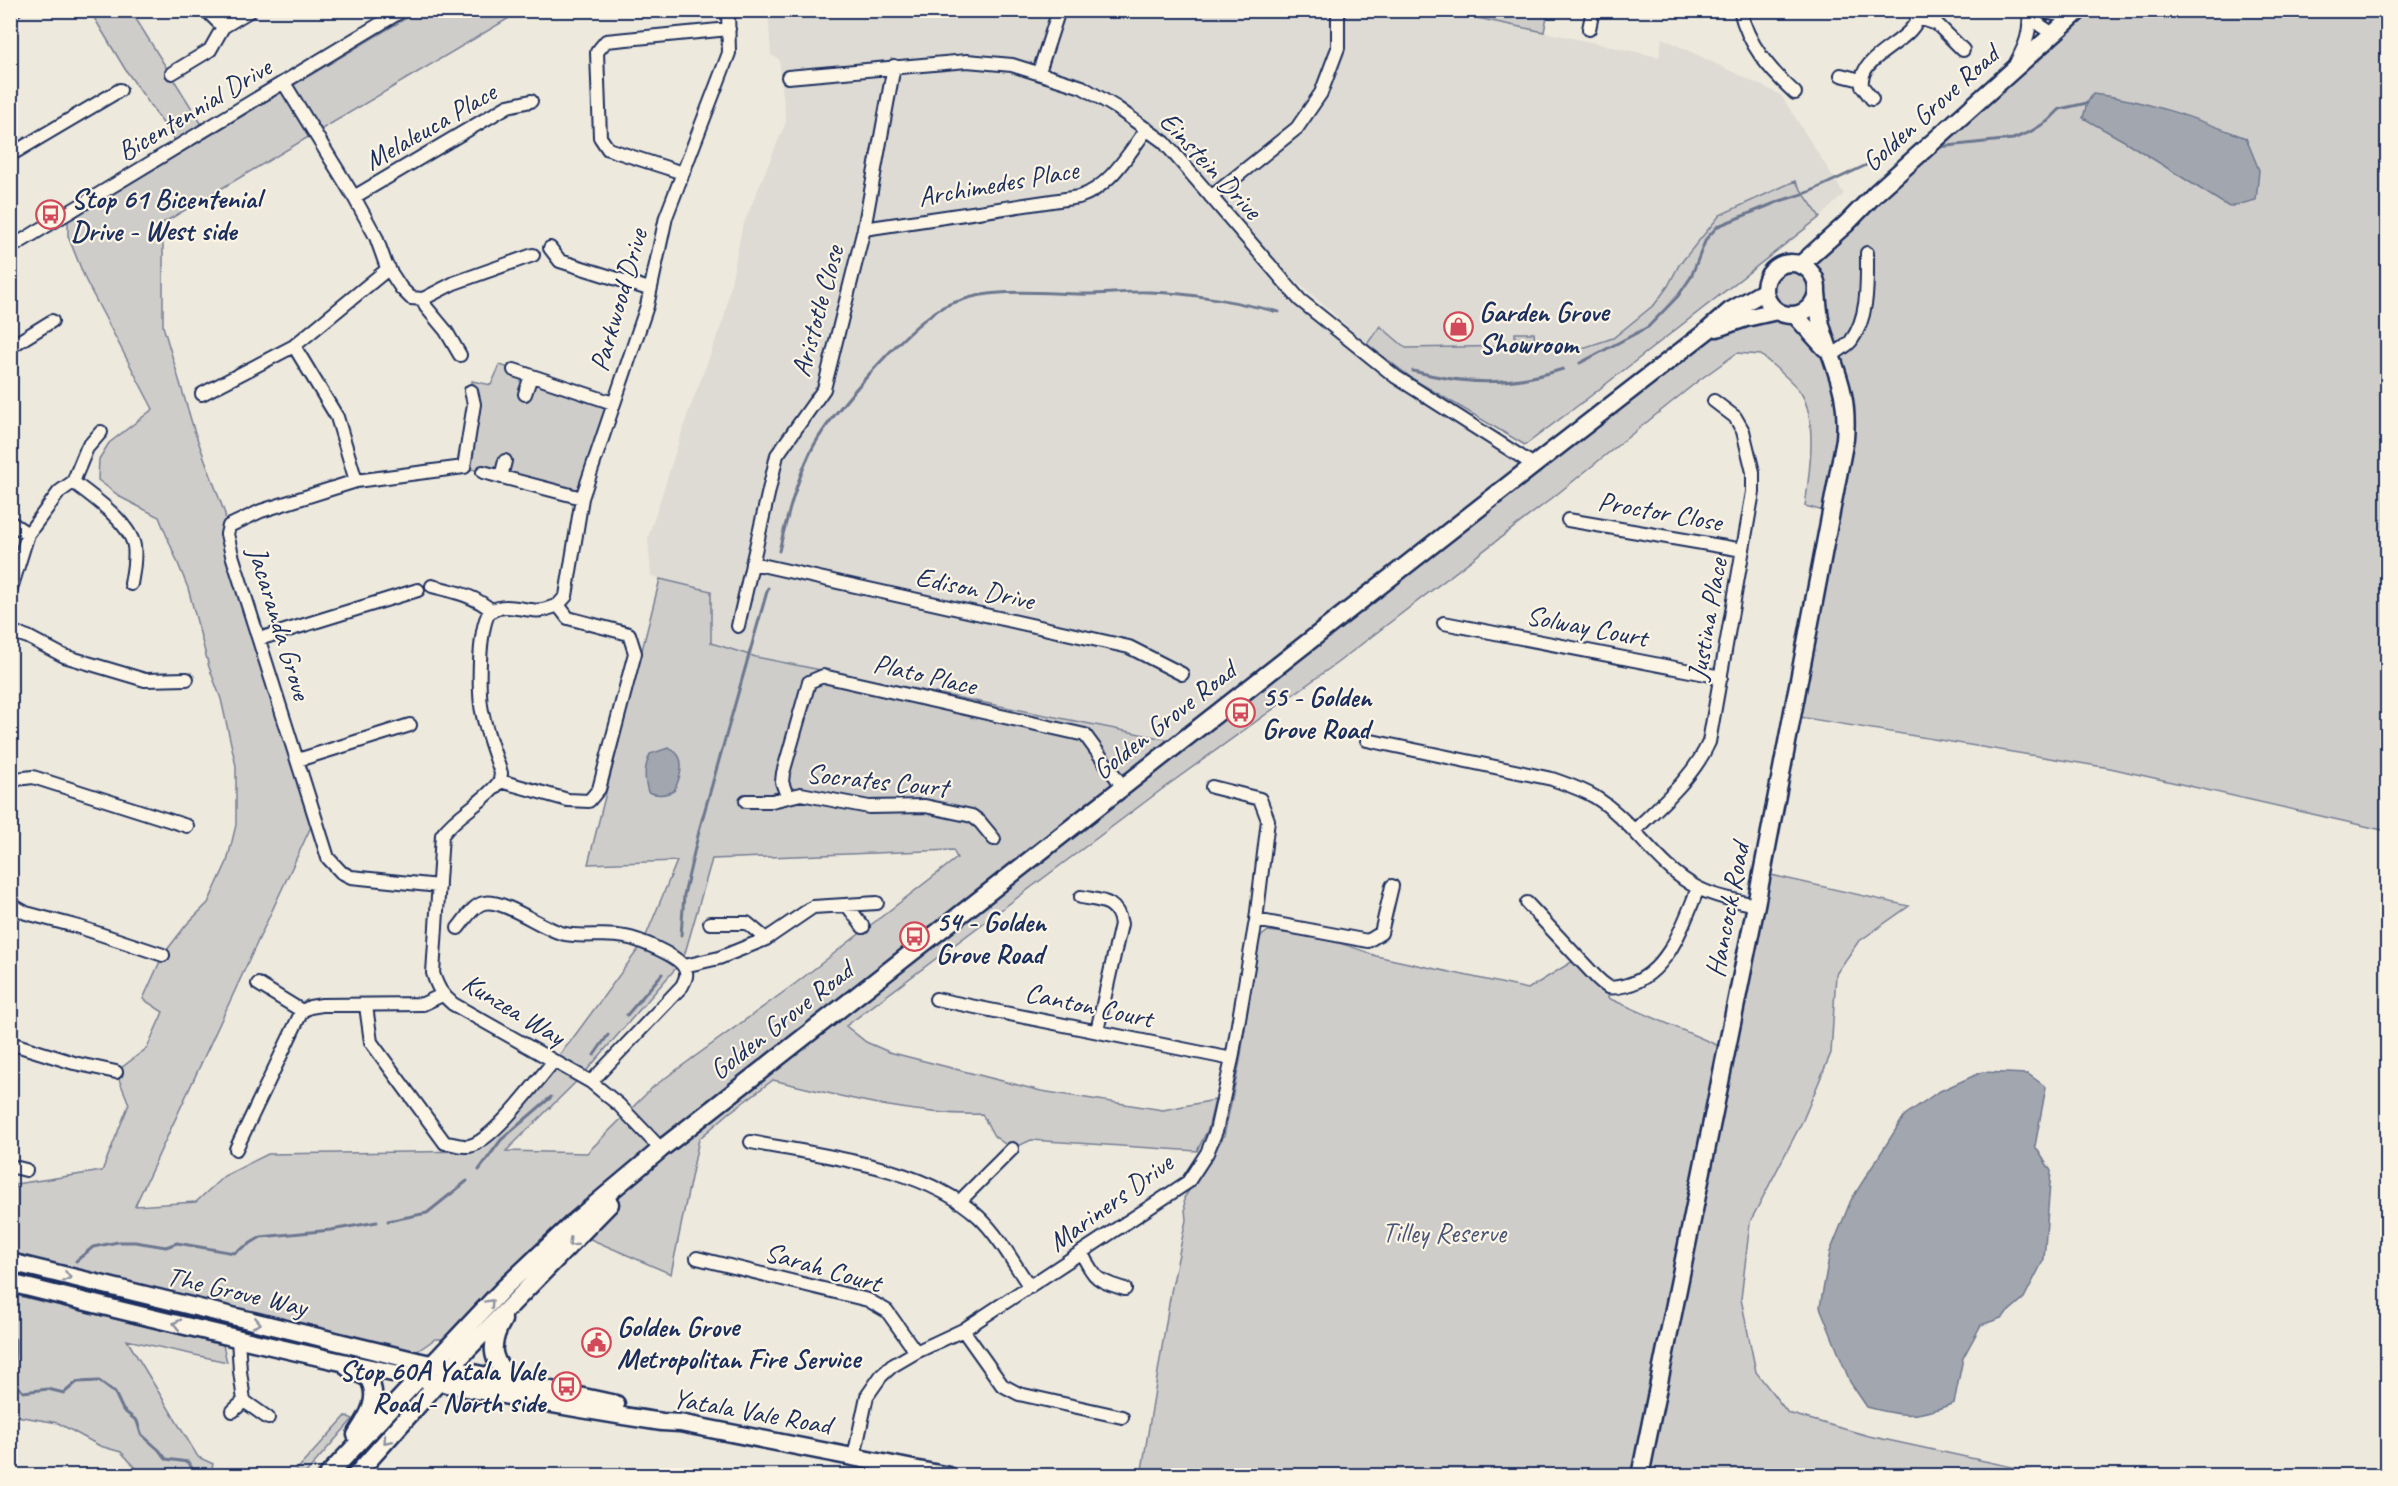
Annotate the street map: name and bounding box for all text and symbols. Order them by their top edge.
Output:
street label: Golden Grove Road [1854,35,2009,179]
street label: Bicentennial Drive [111,48,279,169]
street label: Melaleuca Place [358,73,504,178]
street label: Einstein Drive [1152,104,1271,228]
street label: Archimedes Place [915,151,1083,214]
place label: Stop 61 Bicentenial Drive - West side [71,181,266,248]
bus stop icon: Stop 61 Bicentenial Drive - West side [34,198,66,230]
street label: Parkwood Drive [581,223,656,375]
street label: Aristotle Close [783,240,852,380]
place label: Garden Grove Showroom [1479,294,1611,361]
shop icon: Garden Grove Showroom [1442,311,1474,343]
street label: Proctor Close [1595,483,1727,539]
street label: Jacaranda Grove [240,540,320,705]
street label: Justina Place [1679,554,1735,684]
street label: Edison Drive [913,558,1039,618]
street label: Solway Court [1523,597,1653,655]
street label: Plato Place [870,645,982,703]
street label: Golden Grove Road [1085,651,1246,787]
place label: 55 - Golden Grove Road [1262,679,1374,746]
bus stop icon: 55 - Golden Grove Road [1225,696,1257,728]
street label: Socrates Court [805,755,953,805]
street label: Hancock Road [1697,836,1758,980]
place label: 54 - Golden Grove Road [936,904,1048,971]
bus stop icon: 54 - Golden Grove Road [899,921,931,953]
street label: Golden Grove Road [702,951,863,1087]
street label: Kunzea Way [456,965,574,1054]
street label: Canton Court [1022,974,1159,1036]
street label: Mariners Drive [1041,1144,1181,1259]
park label: Tilley Reserve [1382,1215,1508,1250]
street label: Sarah Court [761,1234,888,1301]
one-way arrow [569,1236,580,1247]
street label: The Grove Way [164,1258,313,1325]
one-way arrow [62,1270,72,1283]
one-way arrow [483,1299,494,1309]
place label: Golden Grove Metropolitan Fire Service [617,1309,863,1376]
one-way arrow [251,1316,261,1329]
one-way arrow [172,1319,182,1332]
public building icon: Golden Grove Metropolitan Fire Service [580,1326,612,1358]
place label: Stop 60A Yatala Vale Road - North side [339,1353,548,1420]
bus stop icon: Stop 60A Yatala Vale Road - North side [550,1370,582,1402]
street label: Yatala Vale Road [670,1380,838,1443]
one-way arrow [383,1433,394,1444]

